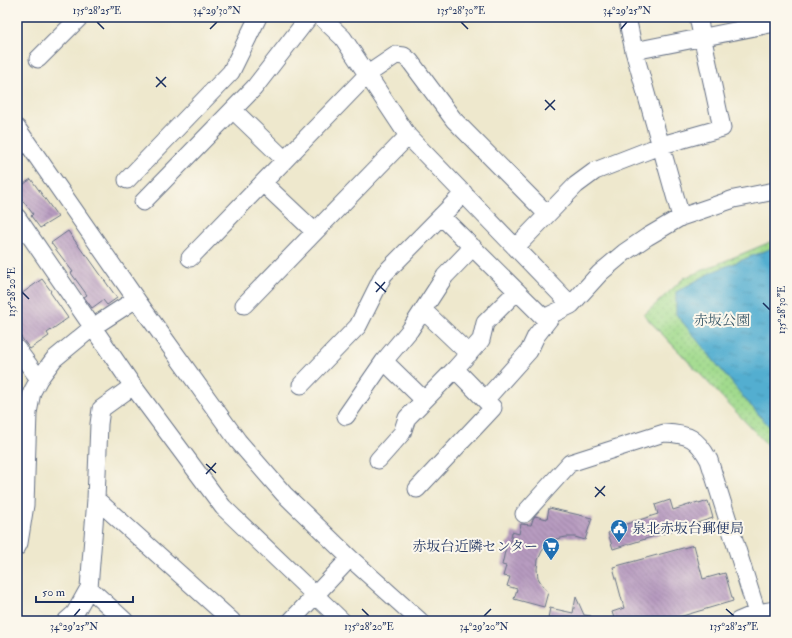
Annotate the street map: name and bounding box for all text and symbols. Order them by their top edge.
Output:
text: 135°28'25"E [73,5,121,17]
text: 34°29'30"N [193,5,241,17]
text: 135°28'30"E [437,5,485,17]
text: 34°29'25"N [603,5,651,17]
text: 135°28'20"E [6,267,18,317]
text: 135°28'30"E [776,286,788,334]
park label: 赤坂公園 [694,312,750,329]
public building icon: 泉北赤坂台郵便局 [609,518,629,543]
place label: 泉北赤坂台郵便局 [632,520,744,537]
supermarket icon: 赤坂台近隣センター [541,536,561,561]
place label: 赤坂台近隣センター [413,538,538,555]
scale bar [36,578,133,604]
text: 50 m [42,585,66,600]
text: 34°29'25"N [50,621,98,633]
text: 135°28'20"E [344,621,394,633]
text: 34°29'20"N [460,621,509,633]
text: 135°28'25"E [710,621,758,633]

